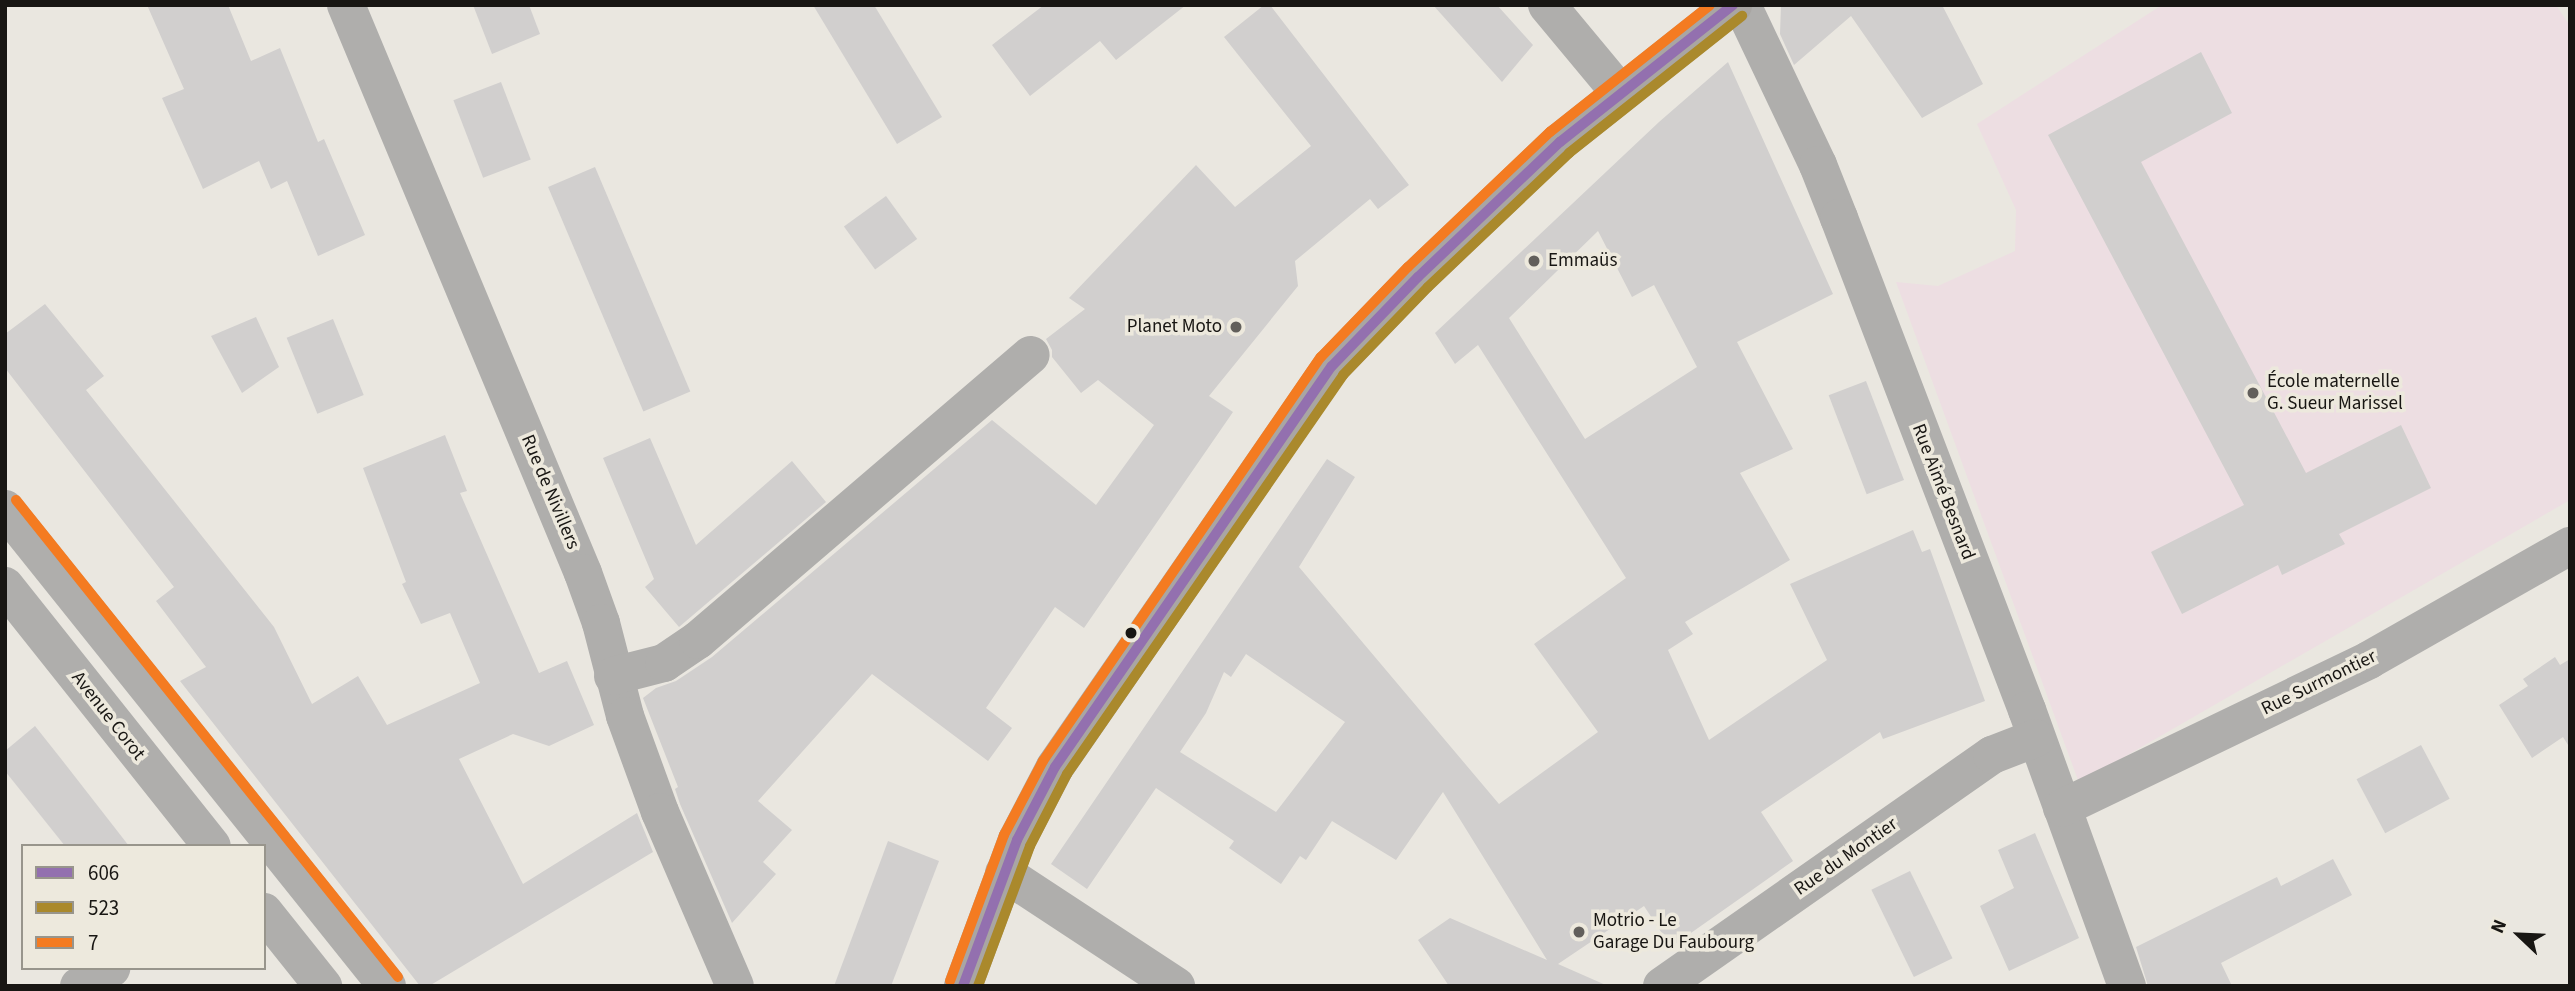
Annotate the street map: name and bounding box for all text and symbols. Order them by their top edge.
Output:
place label: Emmaüs [1548,250,1617,272]
marker: Emmaüs [1526,253,1542,269]
place label: Planet Moto [1127,316,1222,338]
marker: Planet Moto [1228,319,1244,335]
place label: École maternelle G. Sueur Marissel [2267,371,2403,415]
marker: École maternelle G. Sueur Marissel [2245,385,2261,401]
street label: Rue Aimé Besnard [1907,421,1979,563]
street label: Rue de Nivillers [516,431,584,553]
unlabelled marker [1124,626,1138,640]
street label: Rue Surmontier [2258,645,2380,721]
street label: Avenue Corot [66,667,150,765]
street label: Rue du Montier [1790,813,1902,901]
legend [21,844,266,970]
text: 606 [88,858,119,888]
text: 523 [88,893,119,923]
north arrow [2484,900,2554,970]
place label: Motrio - Le Garage Du Faubourg [1593,910,1754,954]
text: N [2484,916,2514,938]
marker: Motrio - Le Garage Du Faubourg [1571,924,1587,940]
text: 7 [88,928,98,958]

